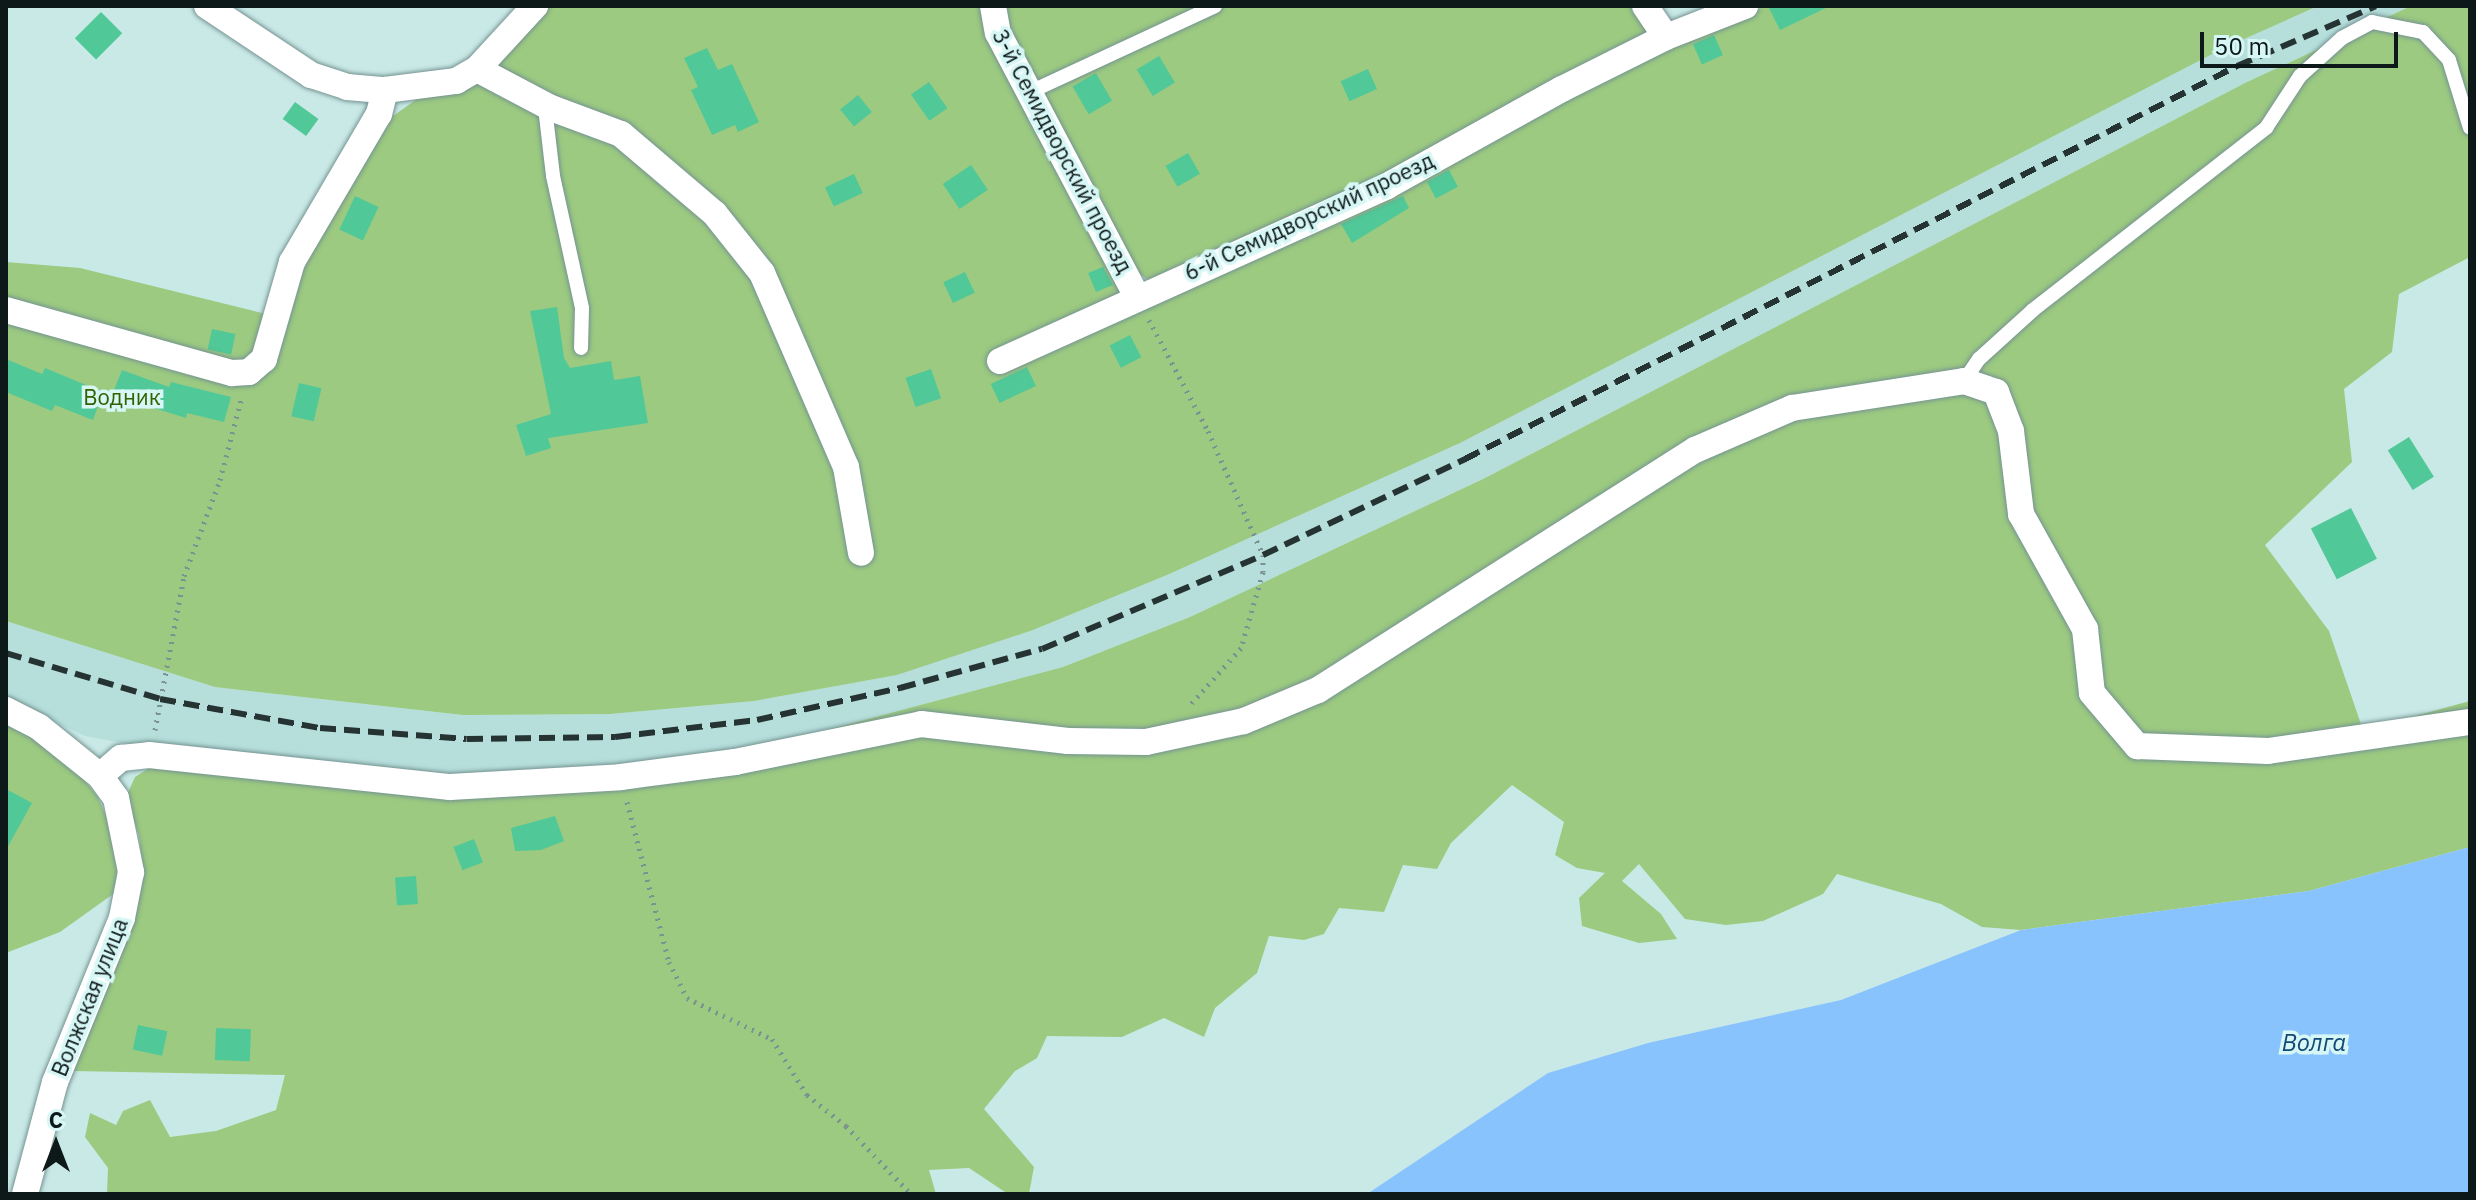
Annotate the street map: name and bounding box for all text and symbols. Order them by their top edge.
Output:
scale bar [2204,16,2402,66]
street label: 3-й Семидворский проезд [987,24,1139,278]
text: 50 m [2214,30,2269,62]
street label: 6-й Семидворский проезд [1180,146,1438,286]
park label: Водник [83,384,161,410]
street label: Волжская улица [45,914,133,1080]
water label: Волга [2282,1029,2346,1057]
north arrow [16,1104,96,1184]
text: С [49,1105,63,1134]

